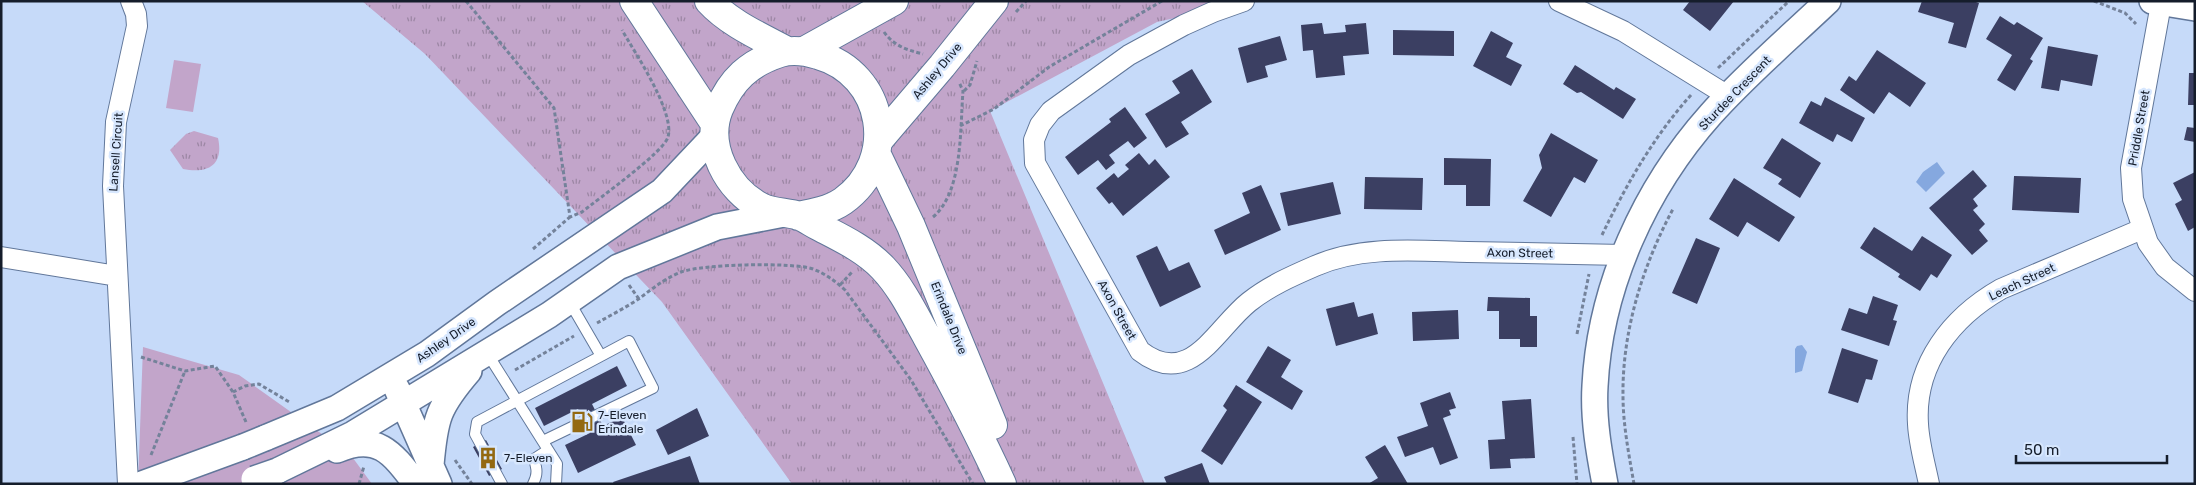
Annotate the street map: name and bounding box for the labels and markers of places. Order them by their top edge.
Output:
place label: 7-Eleven Erindale [598,408,647,436]
fuel station icon: 7-Eleven Erindale [569,409,595,435]
building icon: 7-Eleven [475,445,501,471]
place label: 7-Eleven [504,451,553,465]

